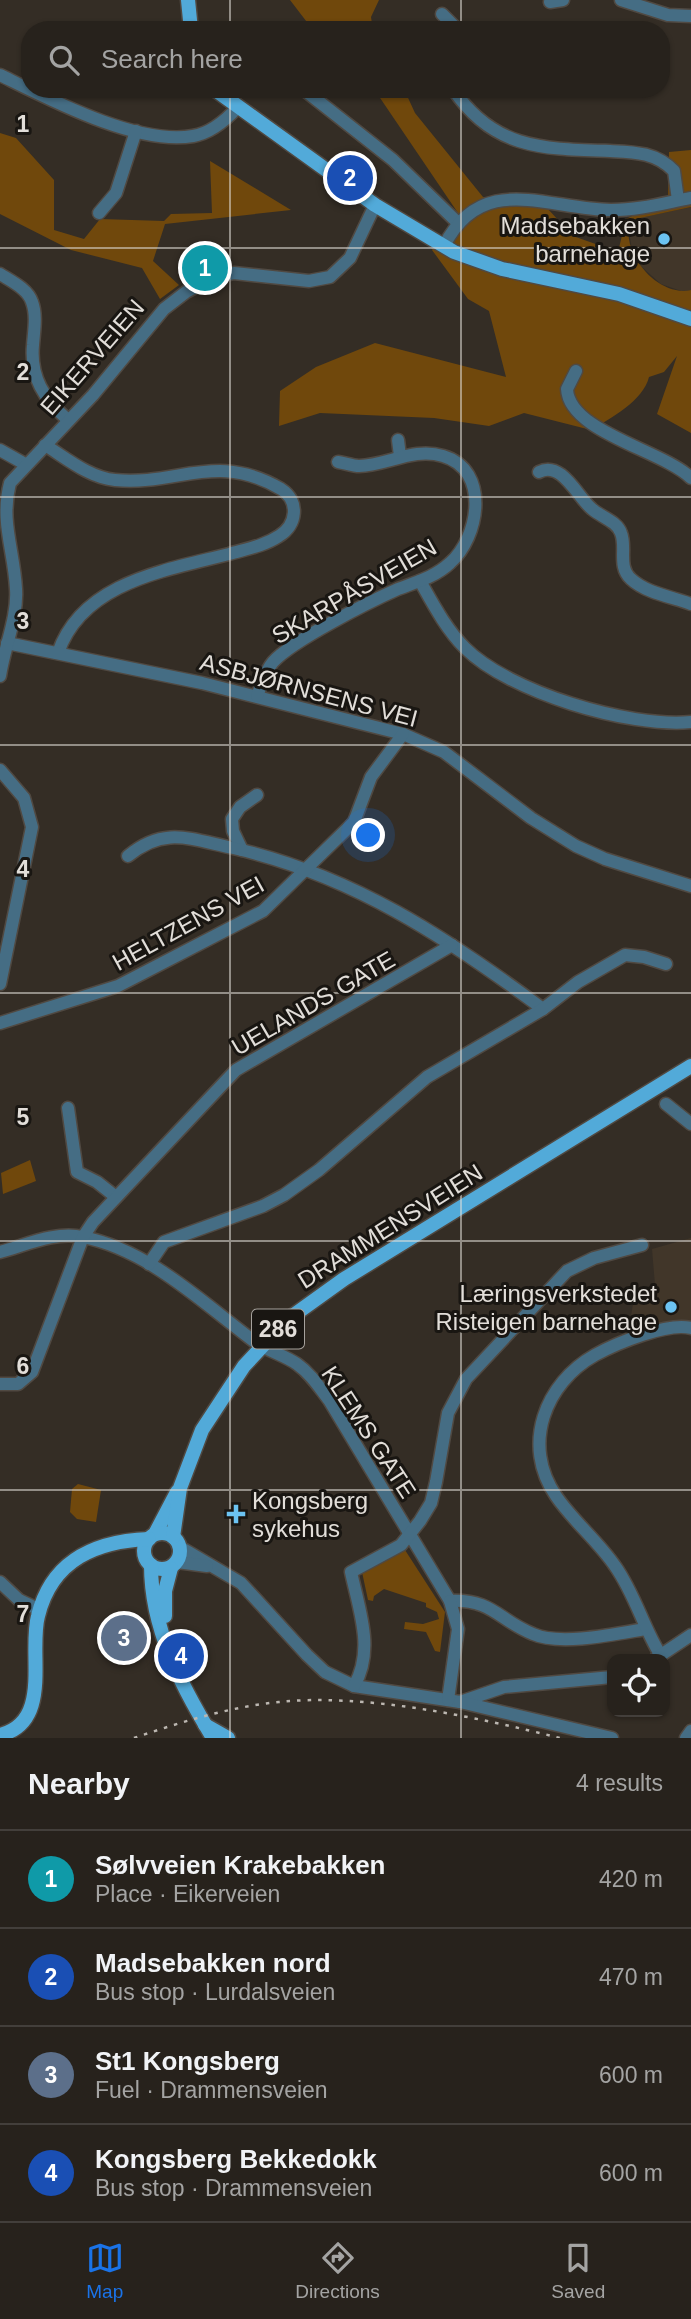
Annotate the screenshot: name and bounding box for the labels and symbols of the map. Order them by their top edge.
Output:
text: 1 [17,111,30,137]
pin: 2 [327,152,373,204]
place label: Madsebakken barnehage [501,212,650,267]
marker: Madsebakken barnehage [656,231,672,247]
pin: 1 [182,242,228,294]
street label: EIKERVEIEN [35,294,149,420]
text: 2 [17,359,29,385]
street label: SKARPÅSVEIEN [267,533,441,649]
text: 3 [17,608,29,634]
street label: ASBJØRNSENS VEI [197,648,421,732]
your location [351,818,385,852]
text: 4 [17,856,30,882]
street label: HELTZENS VEI [108,870,268,976]
street label: UELANDS GATE [227,945,399,1061]
text: 5 [17,1104,30,1130]
street label: DRAMMENSVEIEN [293,1158,487,1294]
place label: Læringsverkstedet Risteigen barnehage [436,1280,657,1335]
marker: Læringsverkstedet Risteigen barnehage [663,1299,679,1315]
road number: 286 [252,1310,304,1348]
text: 6 [17,1353,29,1379]
street label: KLEMS GATE [316,1361,422,1503]
place label: Kongsberg sykehus [252,1487,368,1542]
marker: Kongsberg sykehus [226,1504,246,1524]
text: 7 [17,1601,29,1627]
pin: 3 [101,1612,147,1664]
pin: 4 [158,1630,204,1682]

